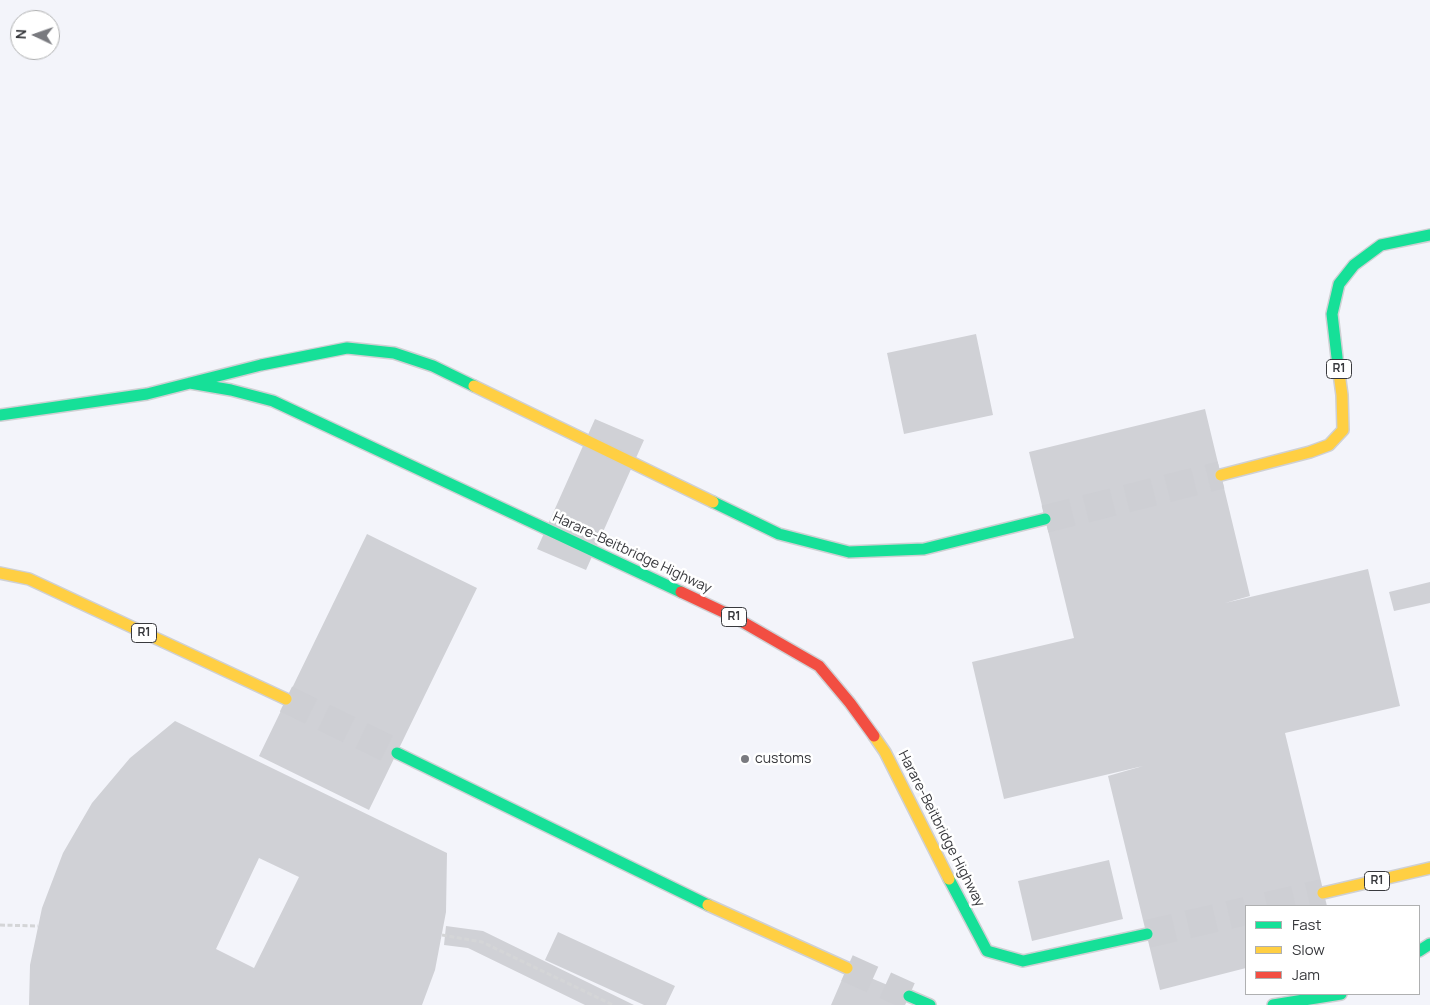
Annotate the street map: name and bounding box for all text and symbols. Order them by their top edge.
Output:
north arrow [10,10,60,60]
text: N [11,29,30,40]
road number: R1 [1326,359,1352,378]
street label: Harare-Beitbridge Highway [550,509,714,597]
road number: R1 [722,608,746,626]
road number: R1 [132,624,156,642]
street label: Harare-Beitbridge Highway [894,748,988,910]
place label: customs [755,751,811,767]
marker: customs [739,753,751,765]
road number: R1 [1364,871,1390,890]
legend [1245,905,1420,995]
text: Fast [1292,914,1321,935]
text: Slow [1292,939,1325,960]
text: Jam [1292,964,1320,985]

